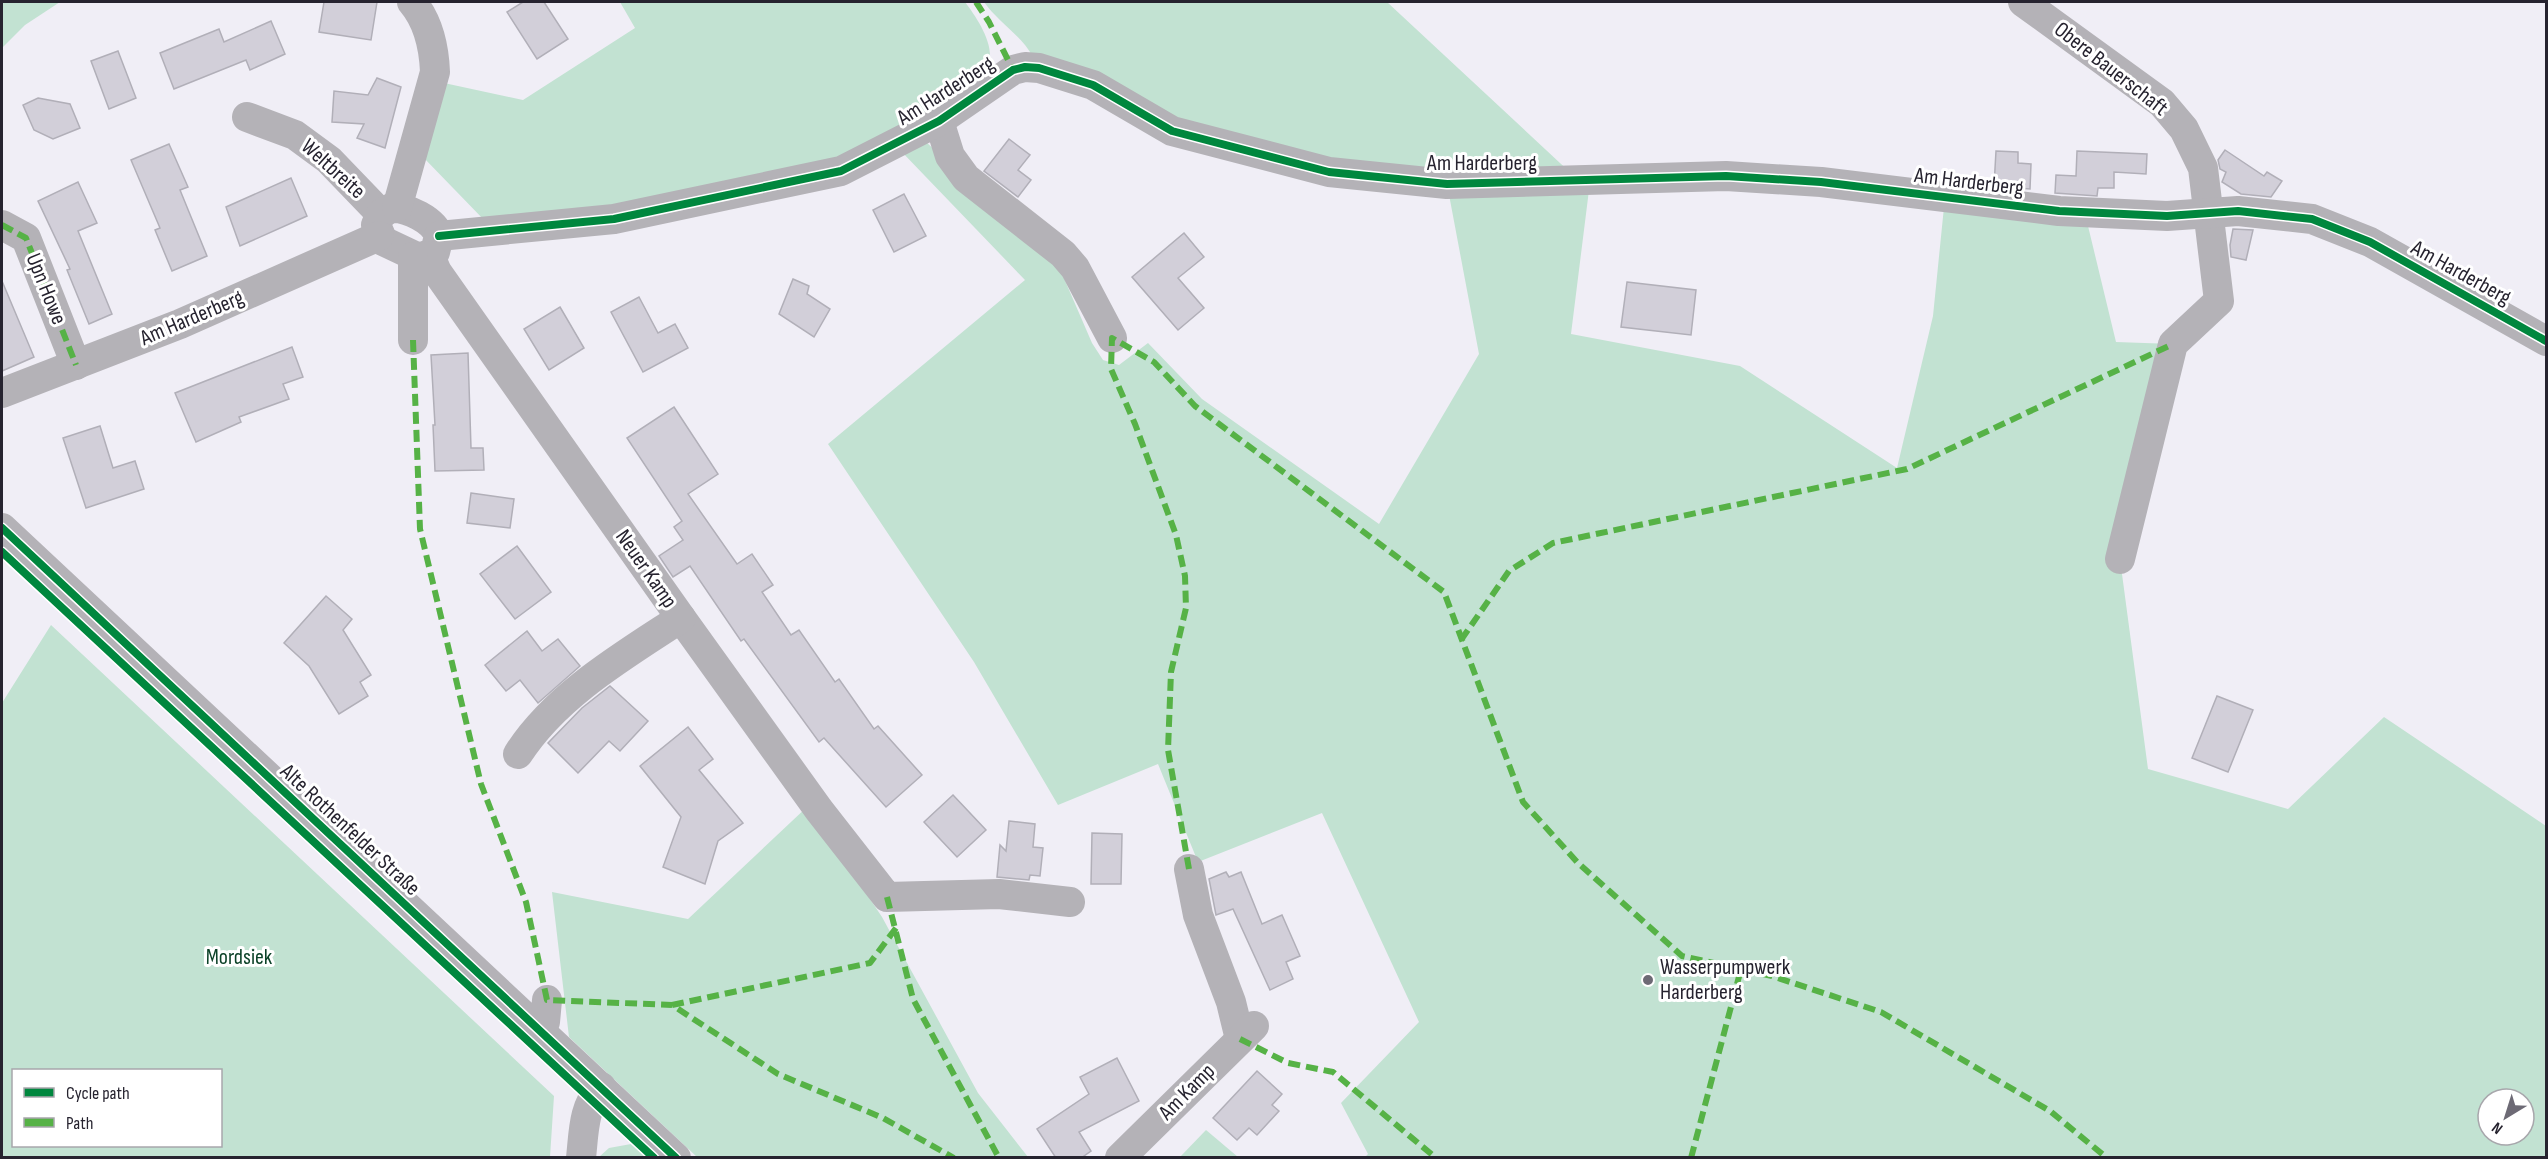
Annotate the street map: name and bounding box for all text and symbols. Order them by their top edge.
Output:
street label: Obere Bauerschaft [2049,16,2174,122]
street label: Am Harderberg [891,50,1000,132]
street label: Weltbreite [295,133,371,205]
street label: Am Harderberg [1426,150,1537,177]
street label: Am Harderberg [1912,162,2025,202]
street label: Am Harderberg [2406,234,2516,312]
street label: Upn Howe [20,250,72,328]
street label: Am Harderberg [135,284,248,352]
street label: Neuer Kamp [609,525,683,613]
street label: Alte Rothenfelder Straße [274,758,426,902]
park label: Mordsiek [206,944,273,971]
place label: Wasserpumpwerk Harderberg [1660,954,1791,1006]
marker: Wasserpumpwerk Harderberg [1641,973,1655,987]
street label: Am Kamp [1152,1058,1221,1127]
legend [12,1069,222,1147]
text: Cycle path [66,1083,130,1104]
north arrow [2476,1087,2536,1147]
text: Path [66,1113,94,1134]
text: N [2488,1118,2507,1138]

